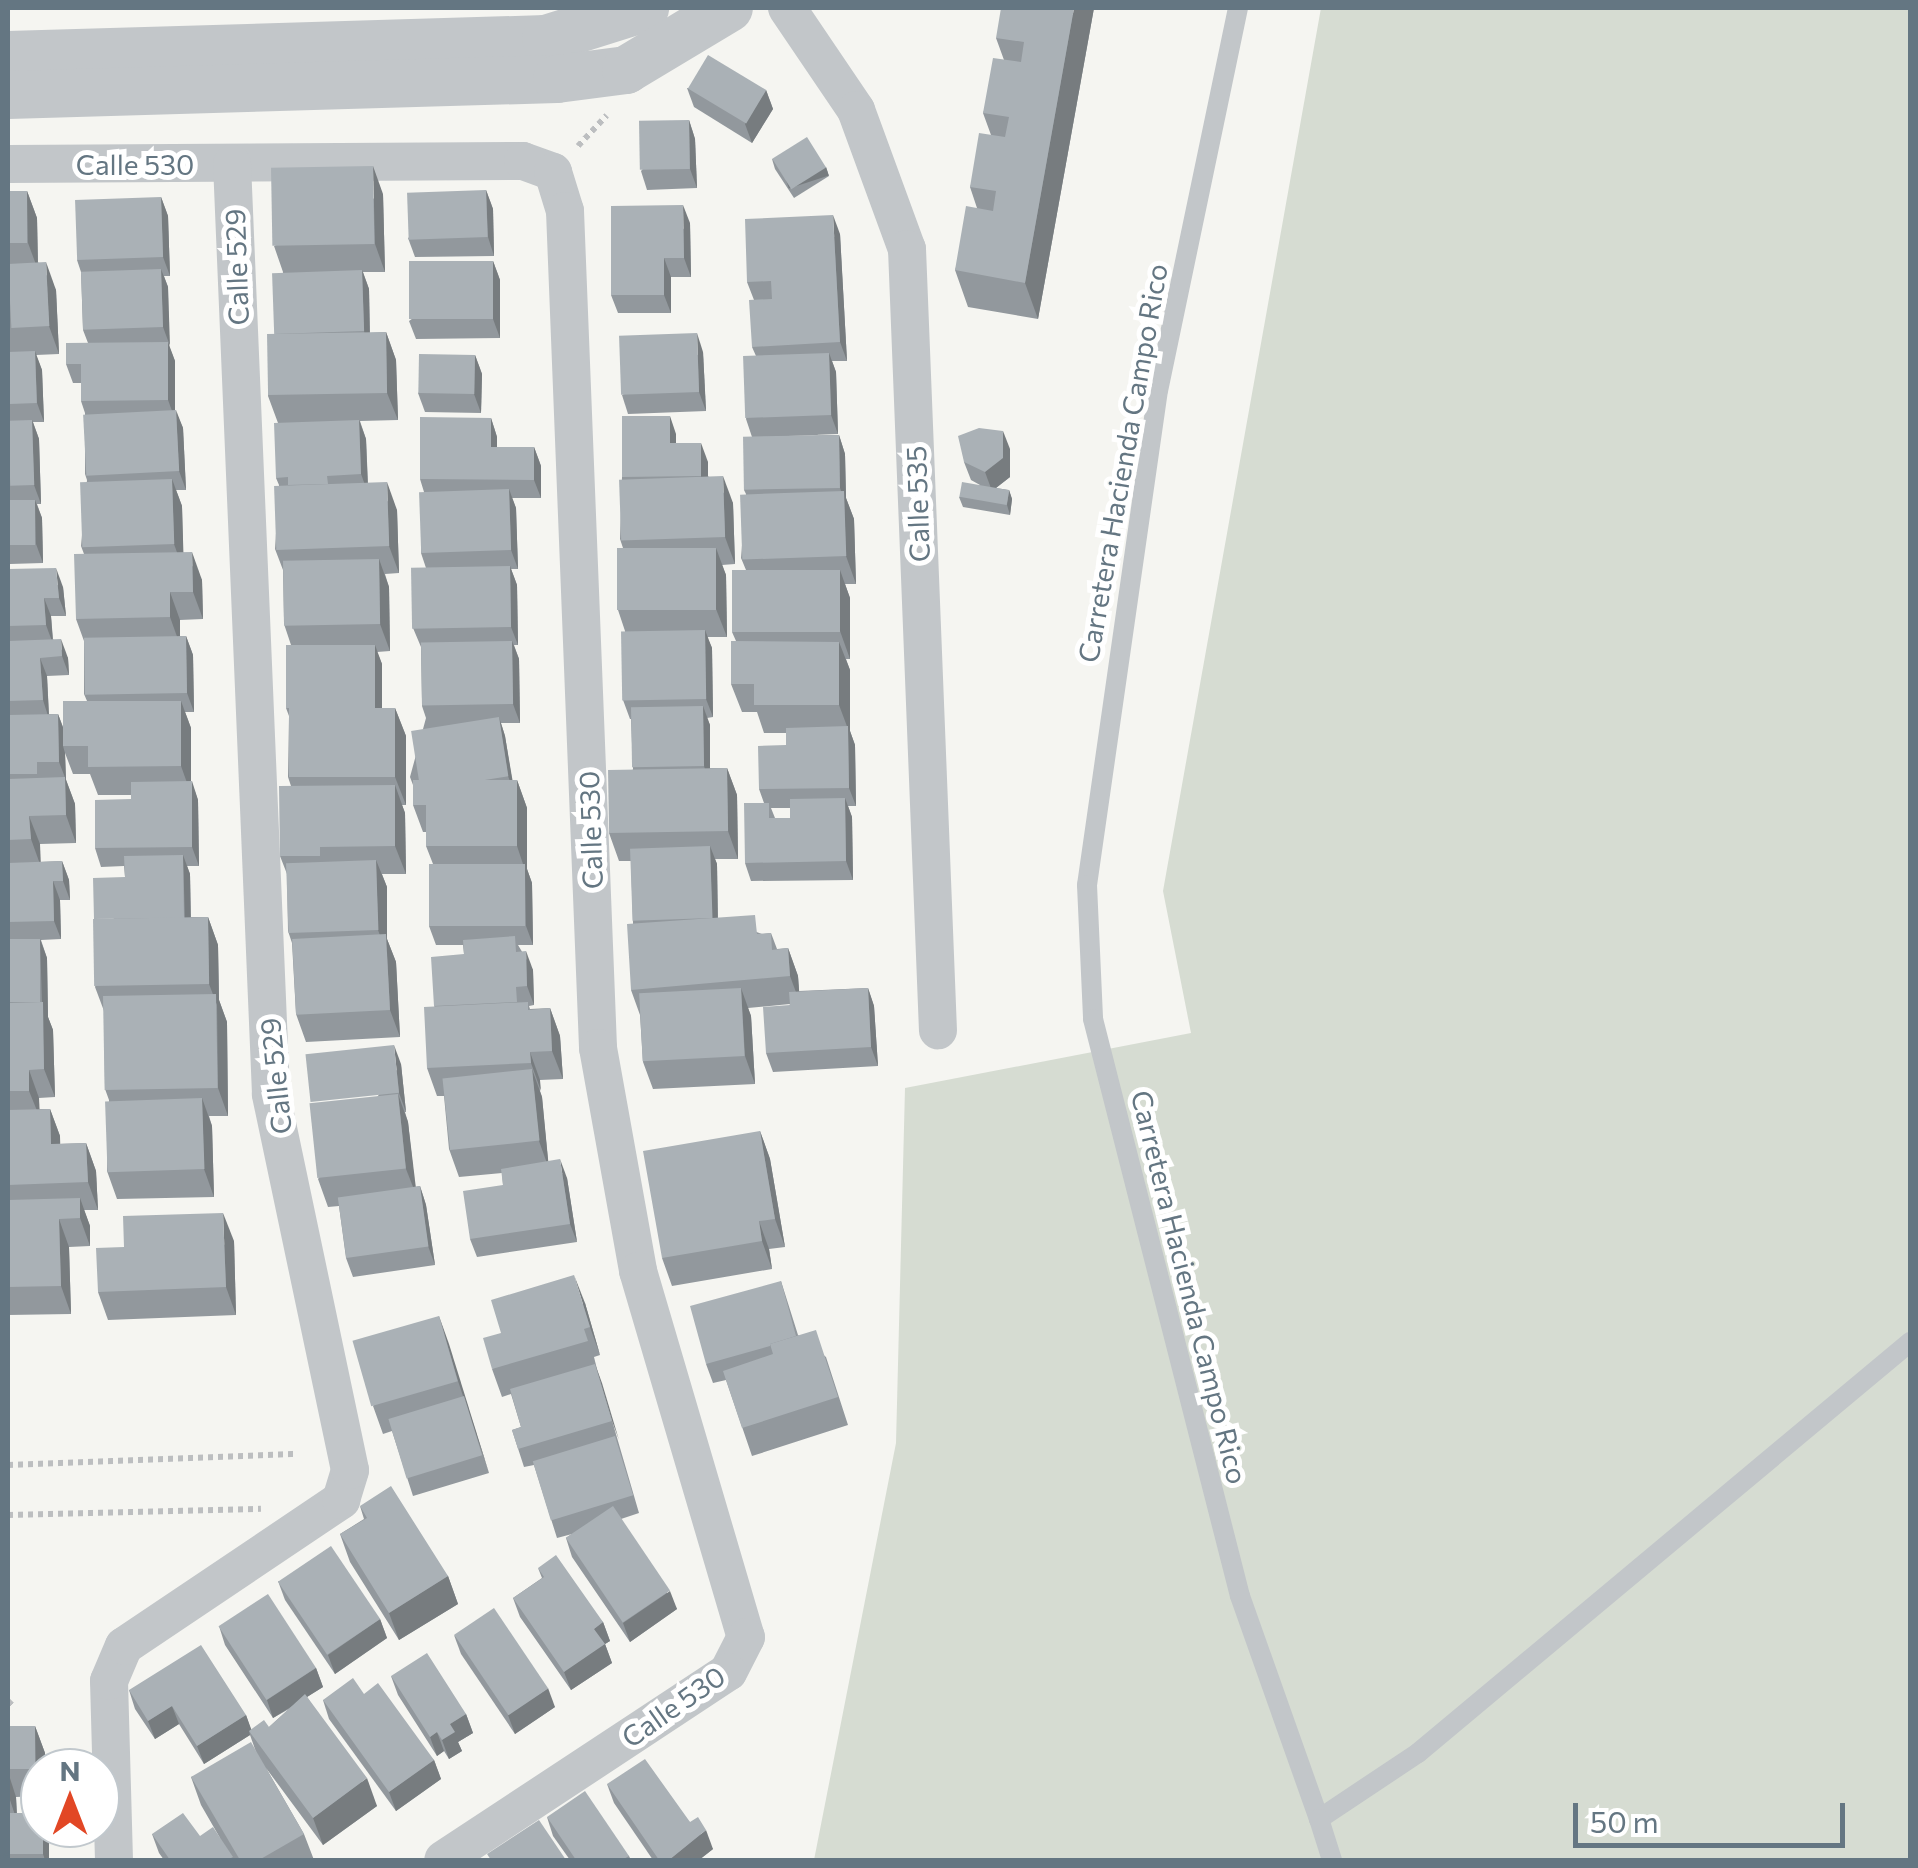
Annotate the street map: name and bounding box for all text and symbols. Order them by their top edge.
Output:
street label: Calle 530 [76,147,194,181]
street label: Calle 529 [217,208,255,326]
street label: Carretera Hacienda Campo Rico [1070,261,1174,665]
street label: Calle 535 [898,445,936,563]
street label: Calle 530 [571,770,609,890]
street label: Calle 529 [252,1016,298,1136]
street label: Carretera Hacienda Campo Rico [1125,1087,1255,1487]
street label: Calle 530 [615,1658,731,1754]
north arrow [20,1748,120,1848]
text: N [60,1753,81,1787]
scale bar [1578,1783,1850,1845]
text: 50 m [1590,1802,1659,1839]

